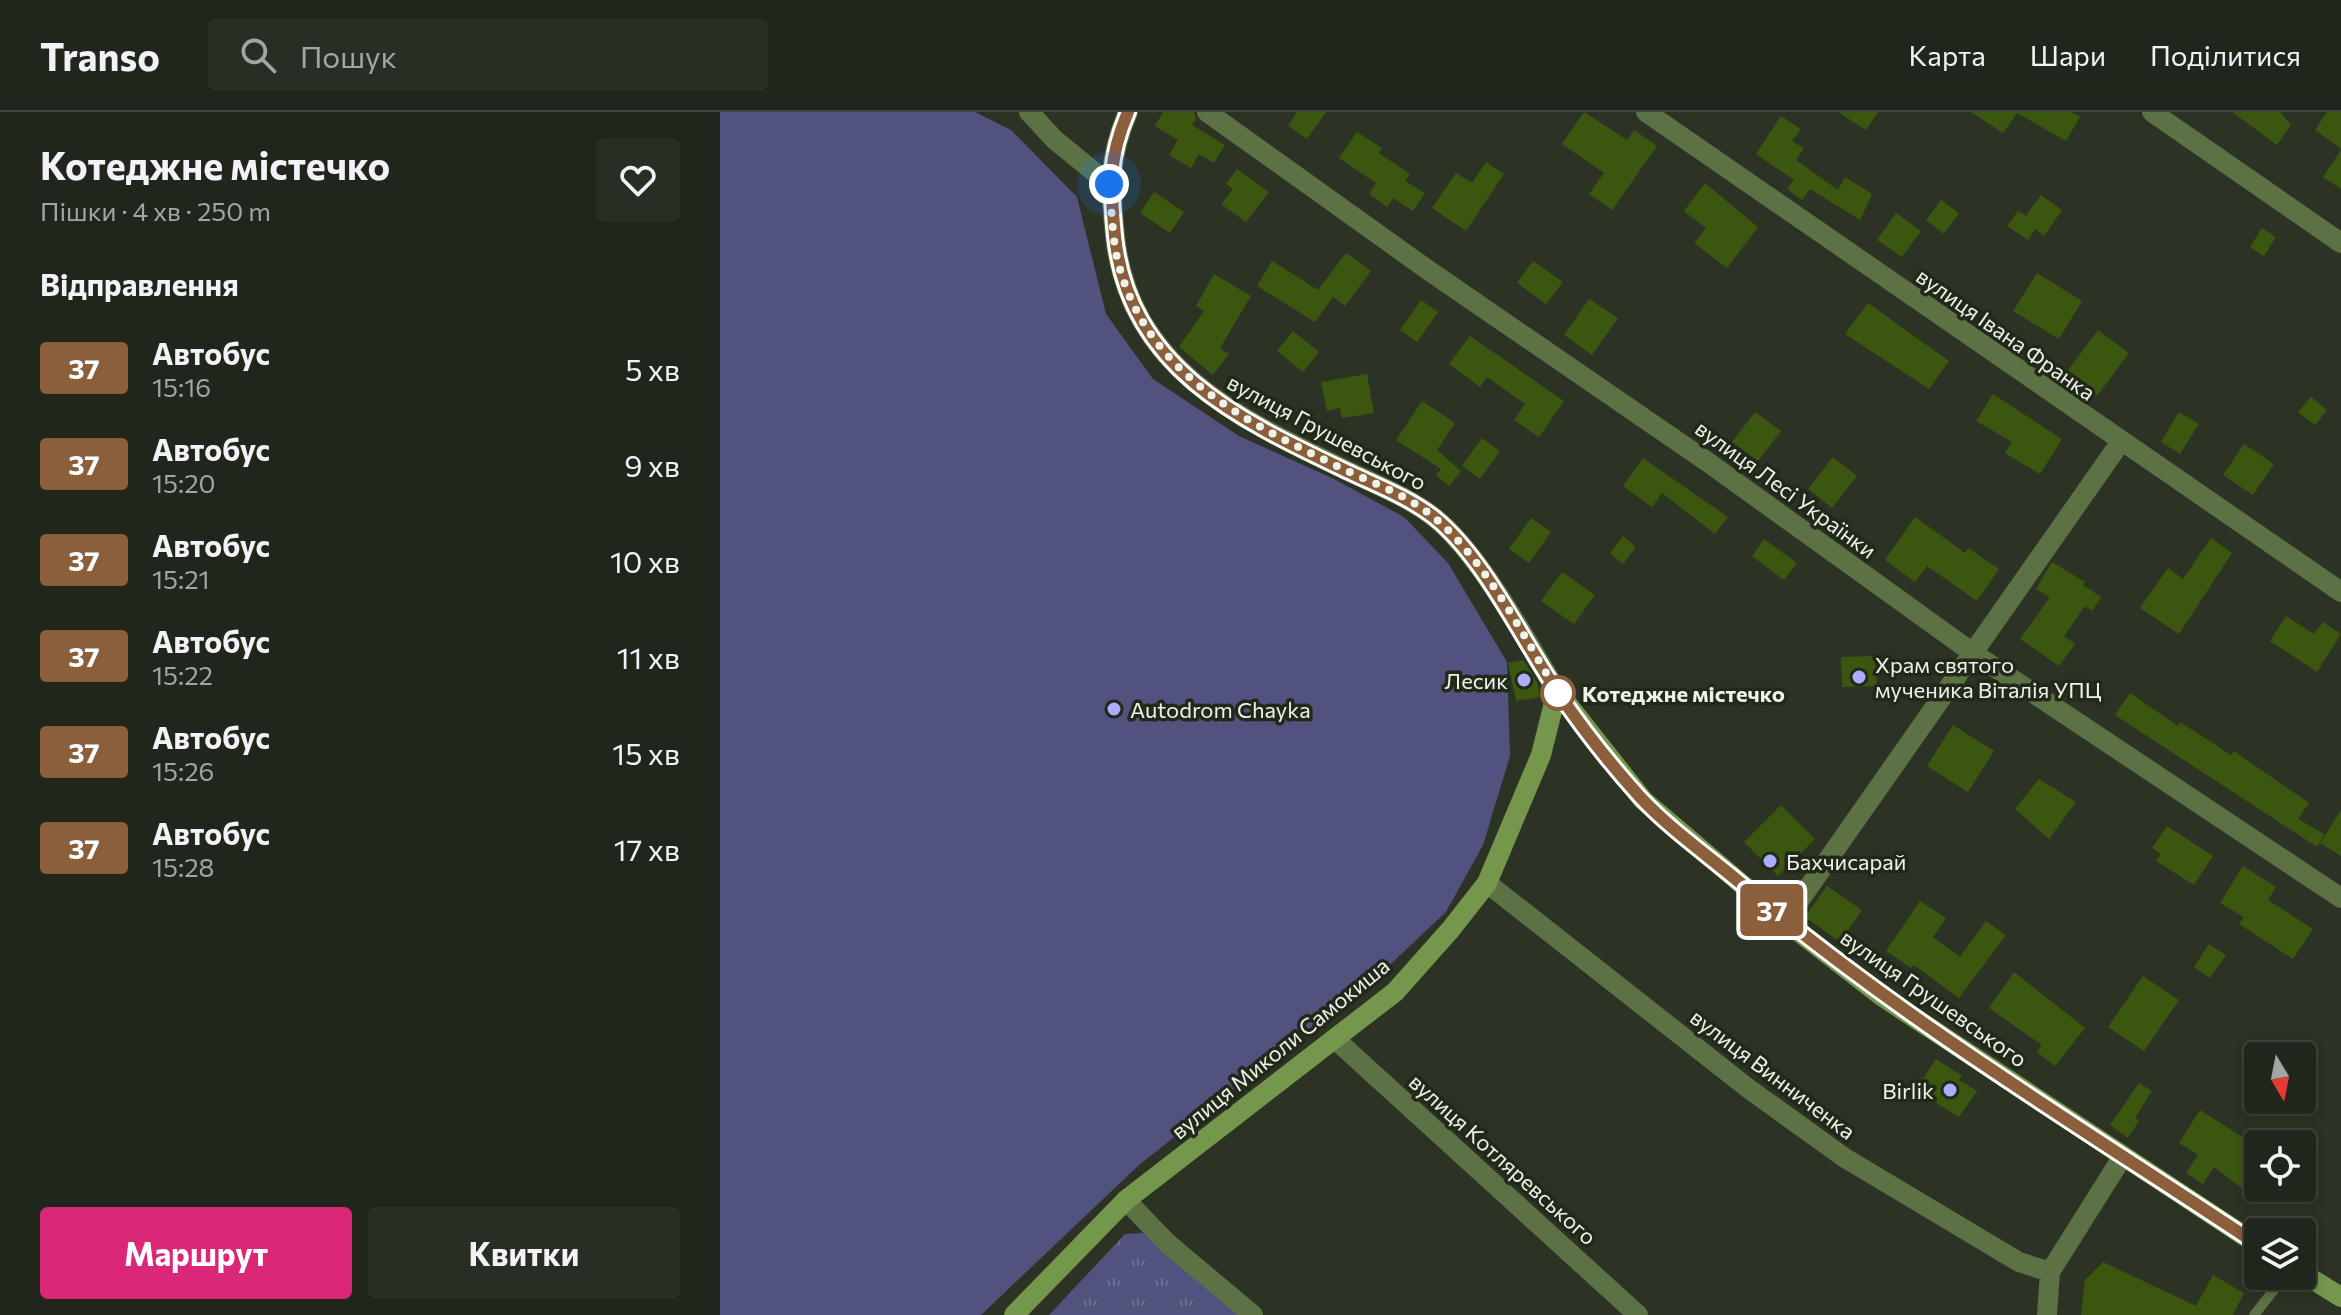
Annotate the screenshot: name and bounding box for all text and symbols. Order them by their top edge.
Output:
search box [208,19,768,91]
text: Transo [40,32,160,79]
icon: search [236,33,280,77]
text: Пошук [300,37,397,74]
text: Карта [1909,38,1986,72]
text: Шари [2030,38,2106,72]
text: Поділитися [2150,38,2301,72]
button: heart [596,138,680,222]
text: Котеджне містечко [40,141,390,188]
your location [1089,164,1129,204]
text: Пішки · 4 хв · 250 m [40,195,271,226]
street label: вулиця Івана Франка [1911,262,2101,406]
text: Відправлення [40,265,239,302]
text: Автобус [152,334,270,371]
text: 5 хв [625,350,680,387]
text: 37 [68,351,100,385]
street label: вулиця Грушевського [1223,368,1431,496]
text: 15:16 [152,371,211,402]
street label: вулиця Лесі Українки [1690,414,1882,564]
text: Автобус [152,430,270,467]
text: 9 хв [624,446,680,483]
text: 37 [68,447,100,481]
text: 15:20 [152,467,216,498]
text: Автобус [152,526,270,563]
text: 10 хв [610,542,680,579]
text: 37 [68,543,100,577]
text: 15:21 [152,563,210,594]
text: Автобус [152,622,270,659]
text: 11 хв [617,638,680,675]
text: 37 [68,639,100,673]
place label: Храм святого мученика Віталія УПЦ [1875,651,2102,703]
text: 15:22 [152,659,213,690]
place label: Лесик [1445,667,1508,694]
marker: Храм святого мученика Віталія УПЦ [1850,668,1868,686]
marker: Лесик [1515,671,1533,689]
marker: Котеджне містечко [1541,676,1575,710]
place label: Котеджне містечко [1582,680,1785,707]
place label: Autodrom Chayka [1130,696,1311,723]
marker: Autodrom Chayka [1105,700,1123,718]
text: Автобус [152,718,270,755]
text: 15 хв [612,734,680,771]
text: 37 [68,735,100,769]
text: 15:26 [152,755,214,786]
text: Автобус [152,814,270,851]
text: 17 хв [614,830,680,867]
text: 37 [68,831,100,865]
place label: Бахчисарай [1786,848,1906,875]
text: 15:28 [152,851,214,882]
marker: Бахчисарай [1761,852,1779,870]
line badge: 37 [1736,884,1808,936]
text: 37 [1756,893,1788,927]
street label: вулиця Грушевського [1836,923,2032,1073]
street label: вулиця Миколи Самокиша [1165,952,1395,1144]
street label: вулиця Винниченка [1685,1003,1861,1145]
north arrow [2244,1042,2316,1114]
map controls [2244,1042,2316,1290]
street label: вулиця Котляревського [1404,1068,1602,1250]
place label: Birlik [1882,1077,1934,1104]
marker: Birlik [1941,1081,1959,1099]
button: locate [2244,1130,2316,1202]
button: Маршрут [40,1207,352,1299]
button: Квитки [368,1207,680,1299]
button: layers [2244,1218,2316,1290]

